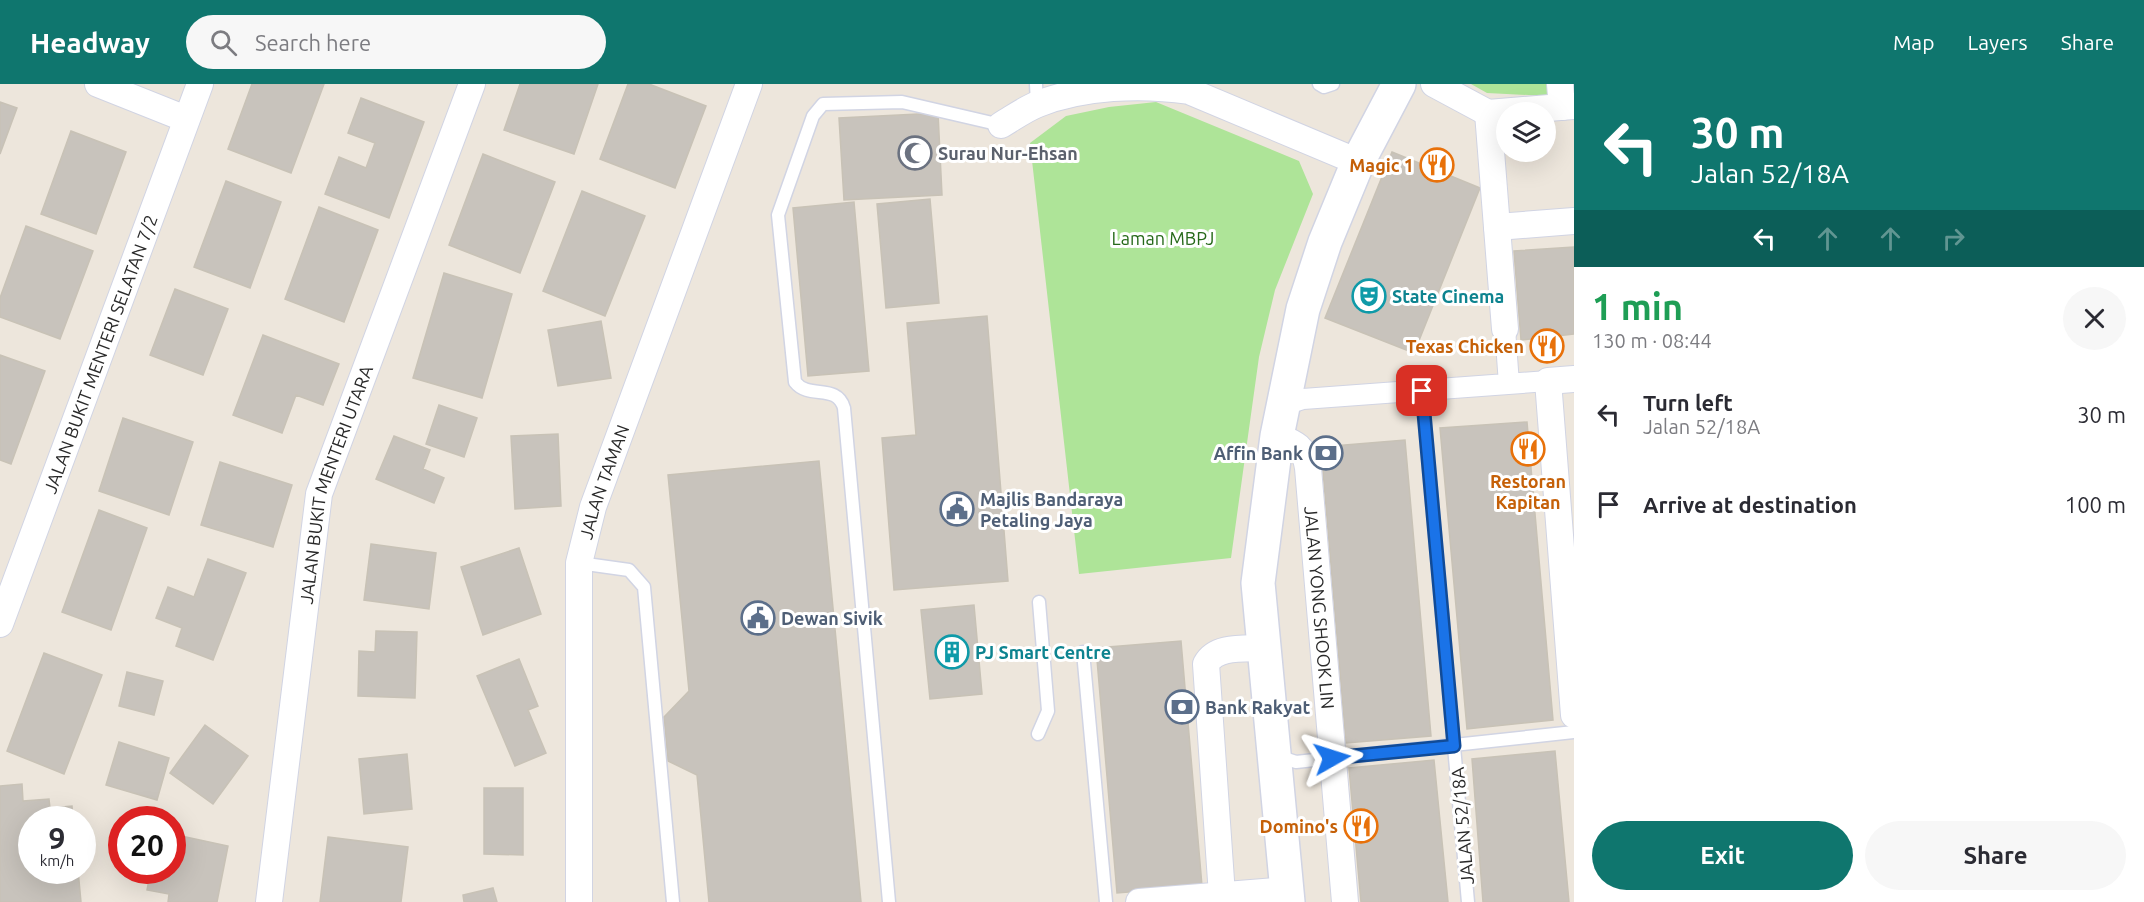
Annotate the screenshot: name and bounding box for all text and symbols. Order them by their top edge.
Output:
search box [186,15,606,69]
icon: search [207,26,240,59]
text: Headway [30,27,150,58]
text: Search here [255,30,371,55]
text: Map [1893,30,1934,54]
text: Layers [1967,30,2028,54]
text: Share [2061,30,2114,54]
map controls [1496,102,1556,162]
button: layers [1496,102,1556,162]
icon: left [1592,108,1670,186]
text: 30 m [1691,109,1785,156]
mosque icon: Surau Nur-Ehsan [897,135,933,171]
place label: Surau Nur-Ehsan [938,143,1078,163]
restaurant icon: Magic 1 [1419,147,1455,183]
place label: Magic 1 [1349,155,1414,175]
text: Jalan 52/18A [1691,158,1849,188]
street label: JALAN BUKIT MENTERI SELATAN 7/2 [39,212,161,496]
icon: left [1748,222,1781,255]
icon: ahead [1811,222,1844,255]
icon: ahead [1874,222,1907,255]
icon: right [1937,222,1970,255]
park label: Laman MBPJ [1112,228,1214,248]
theatre icon: State Cinema [1351,278,1387,314]
place label: State Cinema [1392,286,1504,306]
text: 1 min [1592,286,1683,327]
button: close [2063,287,2126,350]
restaurant icon: Texas Chicken [1529,328,1565,364]
text: 130 m · 08:44 [1592,329,1712,352]
place label: Texas Chicken [1406,336,1524,356]
street label: JALAN BUKIT MENTERI UTARA [296,362,376,605]
pin [1396,365,1447,416]
icon: arrive [1405,374,1438,407]
text: Turn left [1643,390,1733,415]
icon: left [1592,398,1625,431]
text: 30 m [2077,402,2126,427]
text: Jalan 52/18A [1643,415,1760,438]
street label: JALAN TAMAN [575,422,633,541]
restaurant icon: Restoran Kapitan [1510,431,1546,467]
bank icon: Affin Bank [1308,435,1344,471]
place label: Affin Bank [1213,443,1303,463]
place label: Restoran Kapitan [1490,471,1566,512]
icon: arrive [1592,488,1625,521]
place label: Majlis Bandaraya Petaling Jaya [980,489,1123,530]
public building icon: Majlis Bandaraya Petaling Jaya [939,491,975,527]
text: Arrive at destination [1643,492,1857,517]
text: 100 m [2065,492,2126,517]
street label: JALAN YONG SHOOK LIN [1301,506,1339,710]
public building icon: Dewan Sivik [740,600,776,636]
place label: Dewan Sivik [781,608,883,628]
building icon: PJ Smart Centre [934,634,970,670]
place label: PJ Smart Centre [975,642,1111,662]
bank icon: Bank Rakyat [1164,689,1200,725]
place label: Bank Rakyat [1205,697,1310,717]
position arrow [1300,726,1364,790]
street label: JALAN 52/18A [1447,766,1477,886]
speed limit sign: 20 [108,806,186,884]
restaurant icon: Domino's [1343,808,1379,844]
place label: Domino's [1260,816,1338,836]
text: 9 [49,821,65,855]
button: Exit [1592,821,1853,890]
button: Share [1865,821,2126,890]
text: km/h [40,852,74,869]

